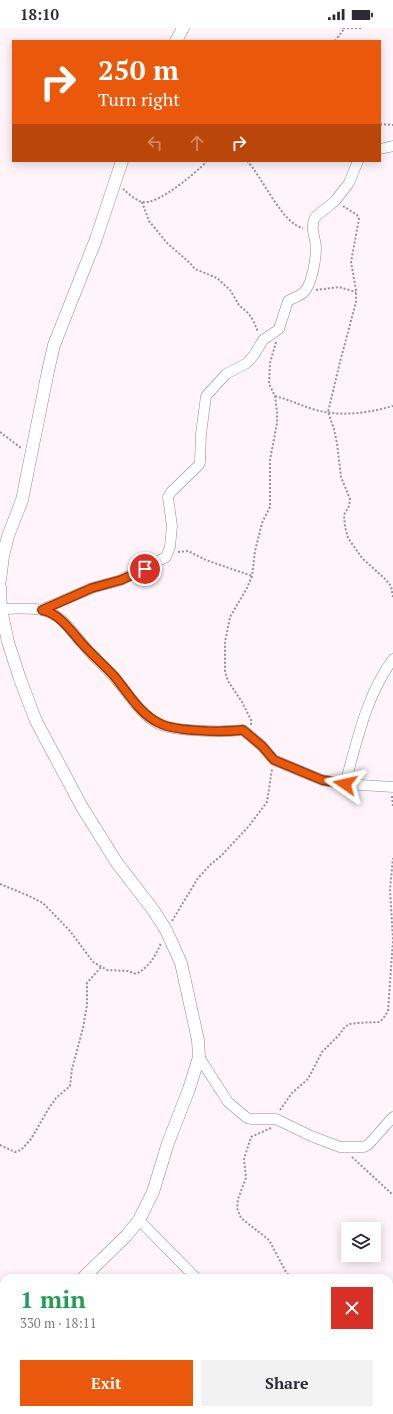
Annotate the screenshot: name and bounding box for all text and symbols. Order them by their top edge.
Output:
text: 18:10 [20,4,59,24]
text: 250 m [98,51,179,88]
icon: right [32,56,84,108]
text: Turn right [98,87,180,111]
icon: left [144,132,166,154]
icon: ahead [186,132,208,154]
icon: right [228,132,250,154]
pin [128,552,162,586]
icon: arrive [134,558,156,580]
position arrow [324,763,366,805]
map controls [341,1222,381,1262]
button: layers [341,1222,381,1262]
text: 1 min [20,1283,86,1315]
button: close [331,1287,373,1329]
text: 330 m · 18:11 [20,1314,97,1332]
button: Exit [20,1360,193,1406]
button: Share [201,1360,373,1406]

